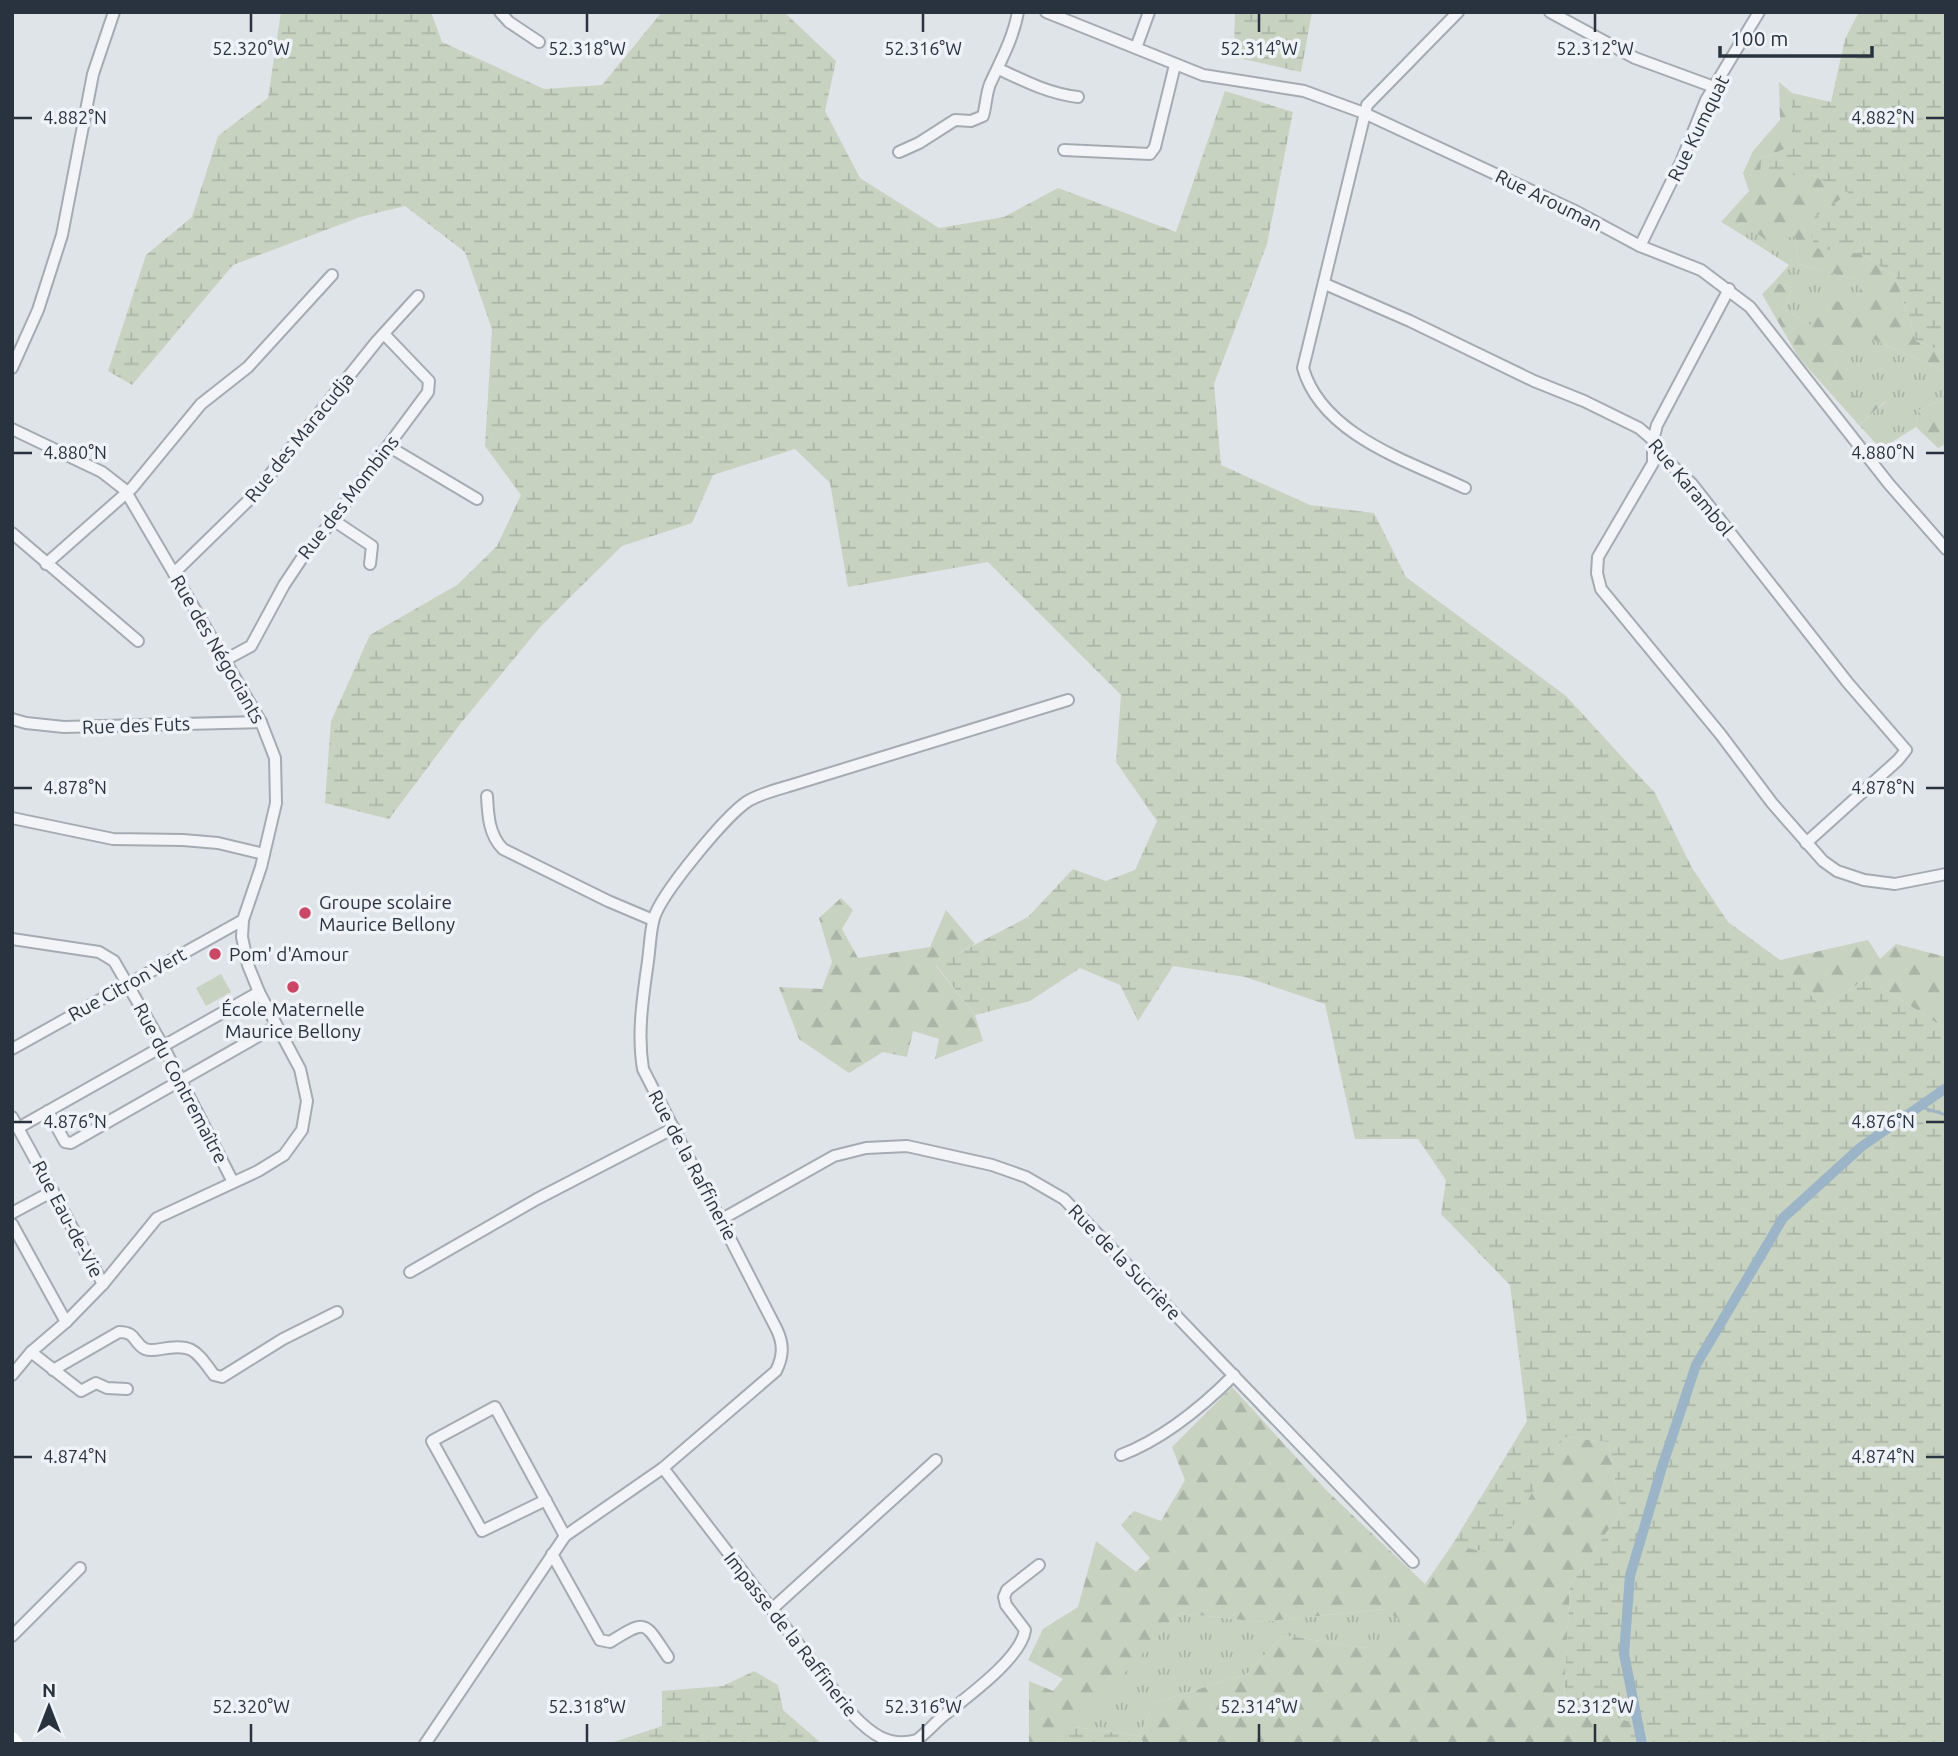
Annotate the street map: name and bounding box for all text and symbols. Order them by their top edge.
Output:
scale bar [1720,14,1872,58]
text: 100 m [1730,26,1788,50]
text: 52.320°W [212,38,290,58]
text: 52.318°W [548,38,626,58]
text: 52.316°W [884,38,962,58]
text: 52.314°W [1220,38,1298,58]
text: 52.312°W [1556,38,1634,58]
street label: Rue Kumquat [1663,71,1733,185]
text: 4.882°N [43,107,107,127]
text: 4.882°N [1851,107,1915,127]
street label: Rue Arouman [1492,165,1606,235]
street label: Rue des Maracudja [240,368,358,506]
street label: Rue des Mombins [293,431,403,563]
street label: Rue Karambol [1644,434,1738,540]
text: 4.880°N [43,442,107,462]
text: 4.880°N [1851,442,1915,462]
street label: Rue des Négociants [167,571,269,727]
street label: Rue des Futs [82,712,190,738]
text: 4.878°N [43,777,107,797]
text: 4.878°N [1851,777,1915,797]
place label: Groupe scolaire Maurice Bellony [319,891,455,935]
marker: Groupe scolaire Maurice Bellony [297,905,313,921]
street label: Rue Citron Vert [64,942,190,1025]
place label: Pom' d'Amour [229,943,349,965]
marker: Pom' d'Amour [207,946,223,962]
marker: École Maternelle Maurice Bellony [285,979,301,995]
place label: École Maternelle Maurice Bellony [221,998,365,1042]
street label: Rue du Contremaître [129,999,233,1167]
street label: Rue de la Raffinerie [644,1086,742,1244]
text: 4.876°N [43,1111,107,1131]
text: 4.876°N [1851,1111,1915,1131]
street label: Rue Eau-de-Vie [28,1157,108,1281]
street label: Rue de la Sucrière [1064,1200,1186,1324]
text: 4.874°N [43,1446,107,1466]
text: 4.874°N [1851,1446,1915,1466]
street label: Impasse de la Raffinerie [720,1547,862,1721]
north arrow [14,1672,84,1742]
text: N [42,1679,56,1701]
text: 52.320°W [212,1696,290,1716]
text: 52.318°W [548,1696,626,1716]
text: 52.316°W [884,1696,962,1716]
text: 52.314°W [1220,1696,1298,1716]
text: 52.312°W [1556,1696,1634,1716]

